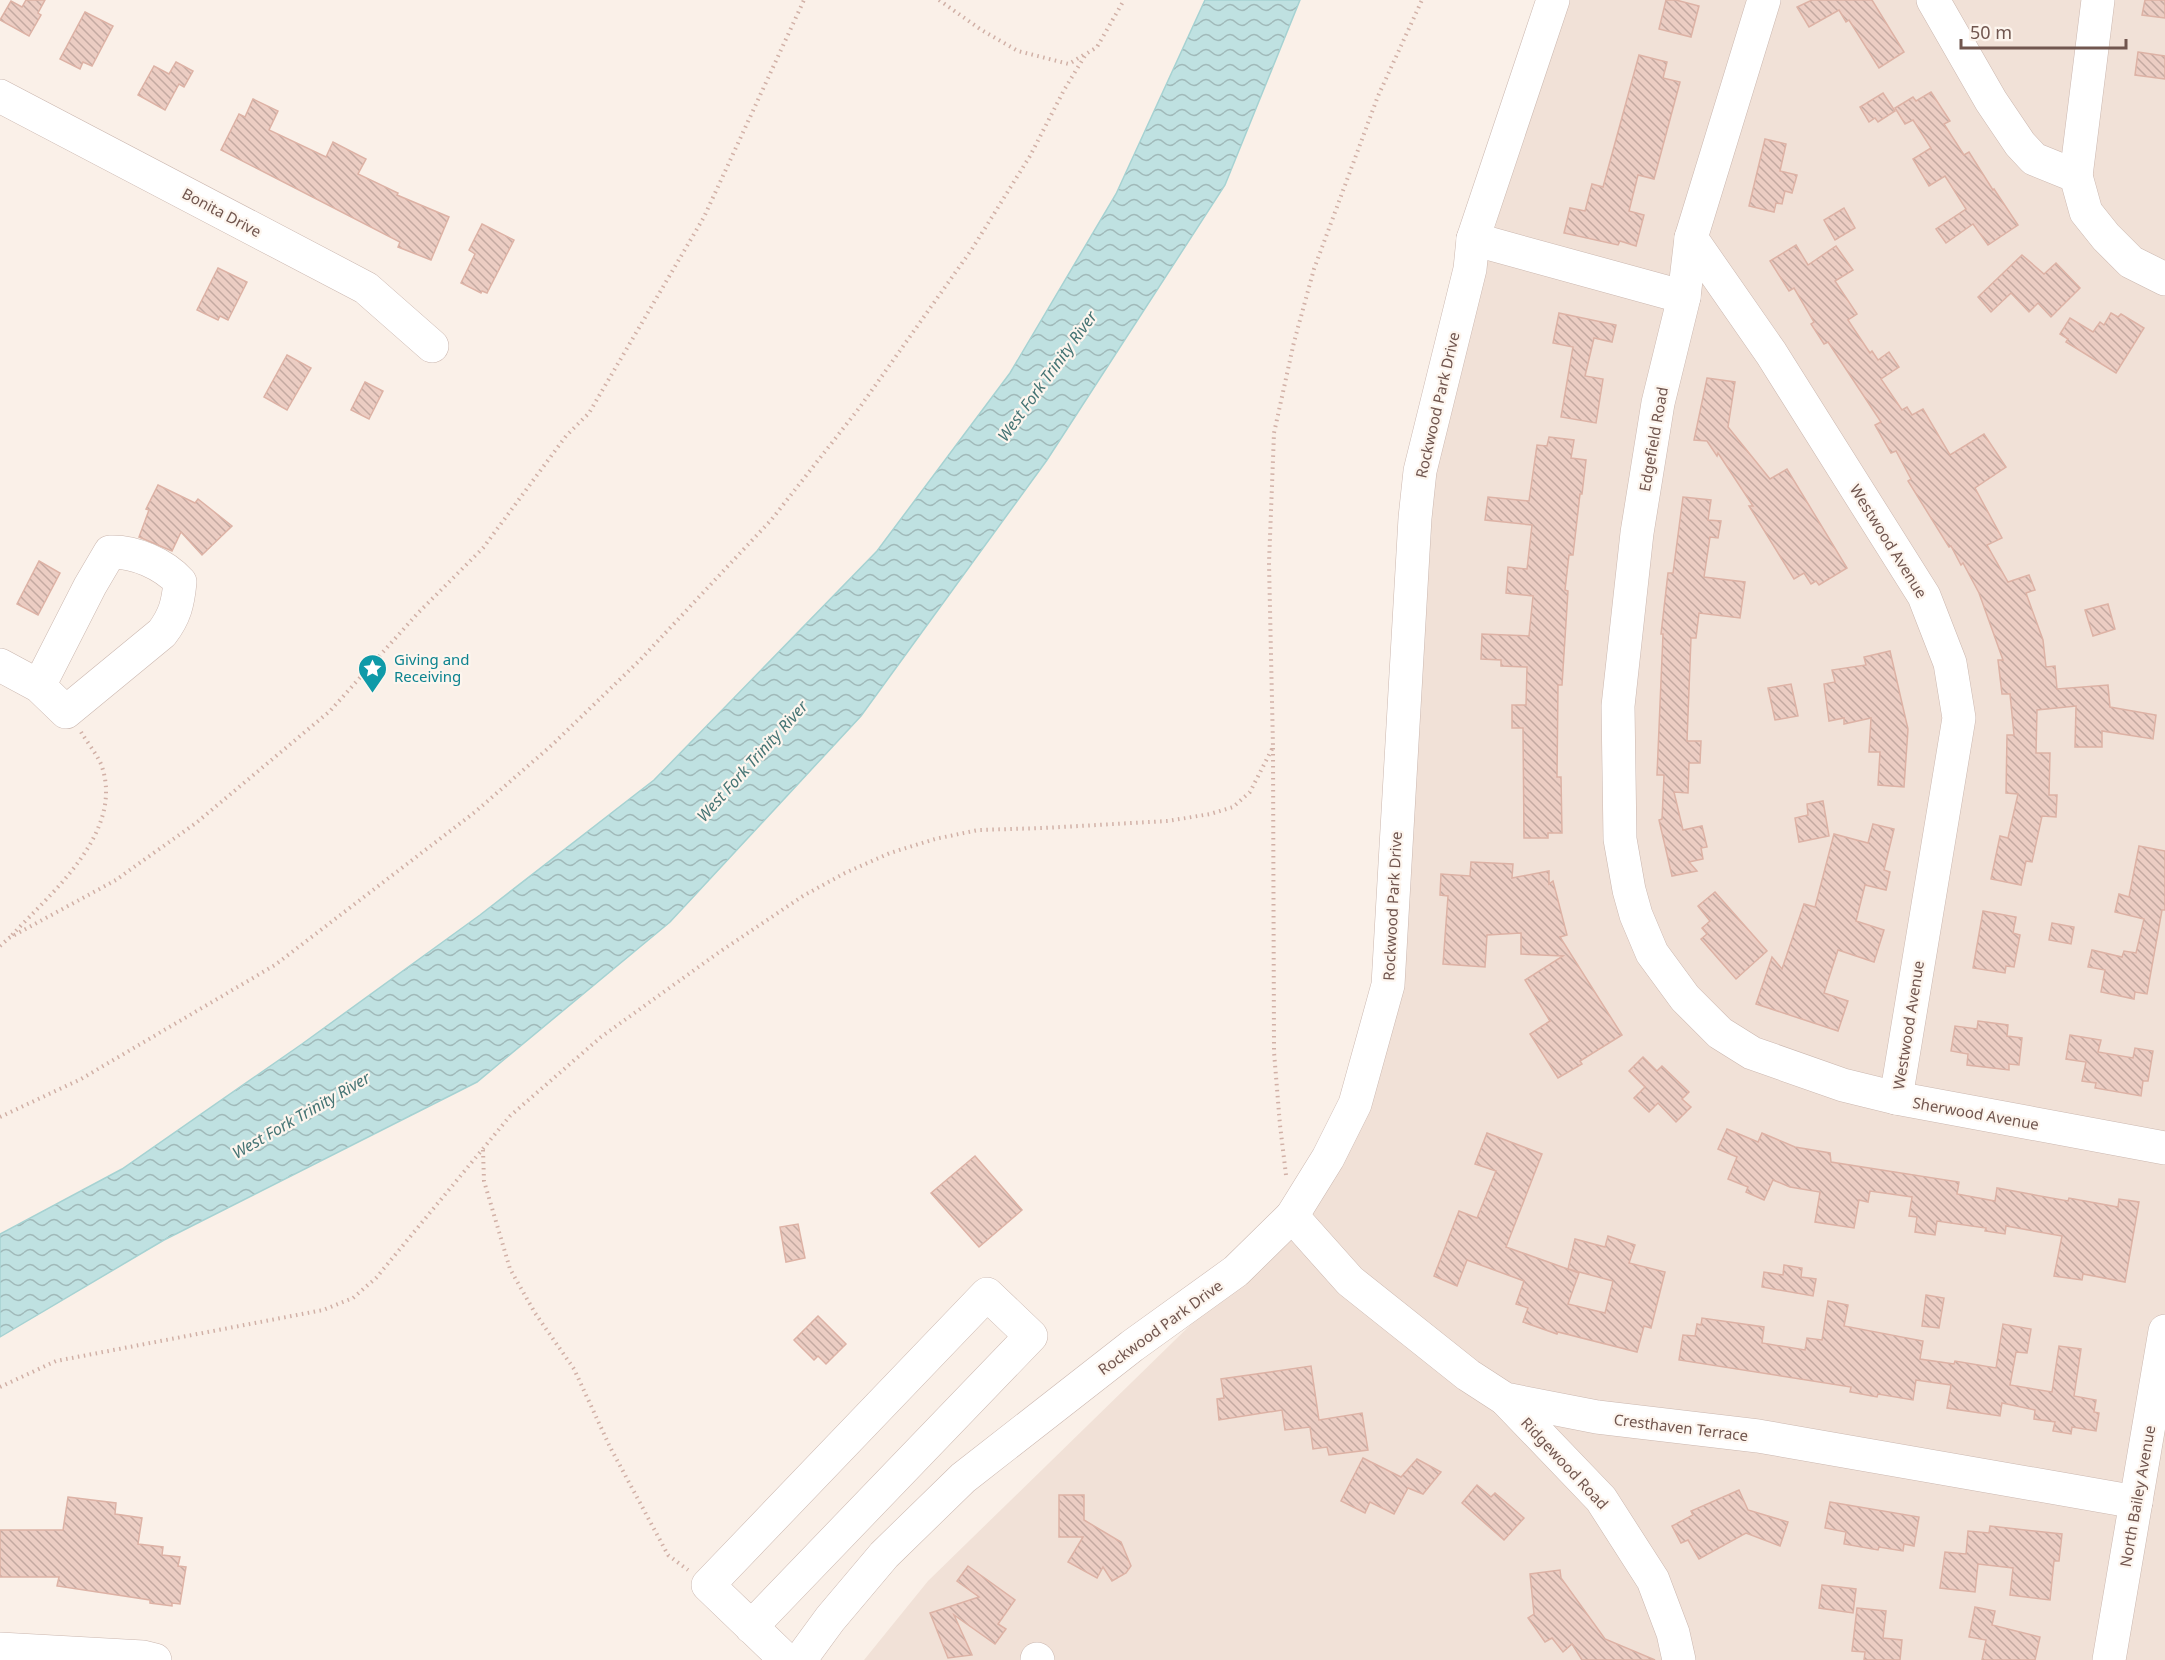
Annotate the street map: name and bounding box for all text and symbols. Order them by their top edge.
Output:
scale bar [1961,12,2126,50]
text: 50 m [1970,20,2012,44]
street label: Bonita Drive [179,183,265,241]
water label: West Fork Trinity River [992,306,1102,446]
street label: Rockwood Park Drive [1410,330,1464,480]
street label: Edgefield Road [1634,385,1672,493]
street label: Westwood Avenue [1846,480,1932,602]
place label: Giving and Receiving [394,649,470,686]
place icon: Giving and Receiving [357,652,389,694]
water label: West Fork Trinity River [692,695,813,826]
street label: Rockwood Park Drive [1378,831,1406,981]
street label: Westwood Avenue [1888,959,1928,1091]
water label: West Fork Trinity River [228,1066,375,1164]
street label: Sherwood Avenue [1911,1092,2041,1134]
street label: Rockwood Park Drive [1094,1275,1226,1379]
street label: Cresthaven Terrace [1613,1409,1749,1445]
street label: Ridgewood Road [1517,1413,1613,1513]
street label: North Bailey Avenue [2115,1424,2159,1568]

